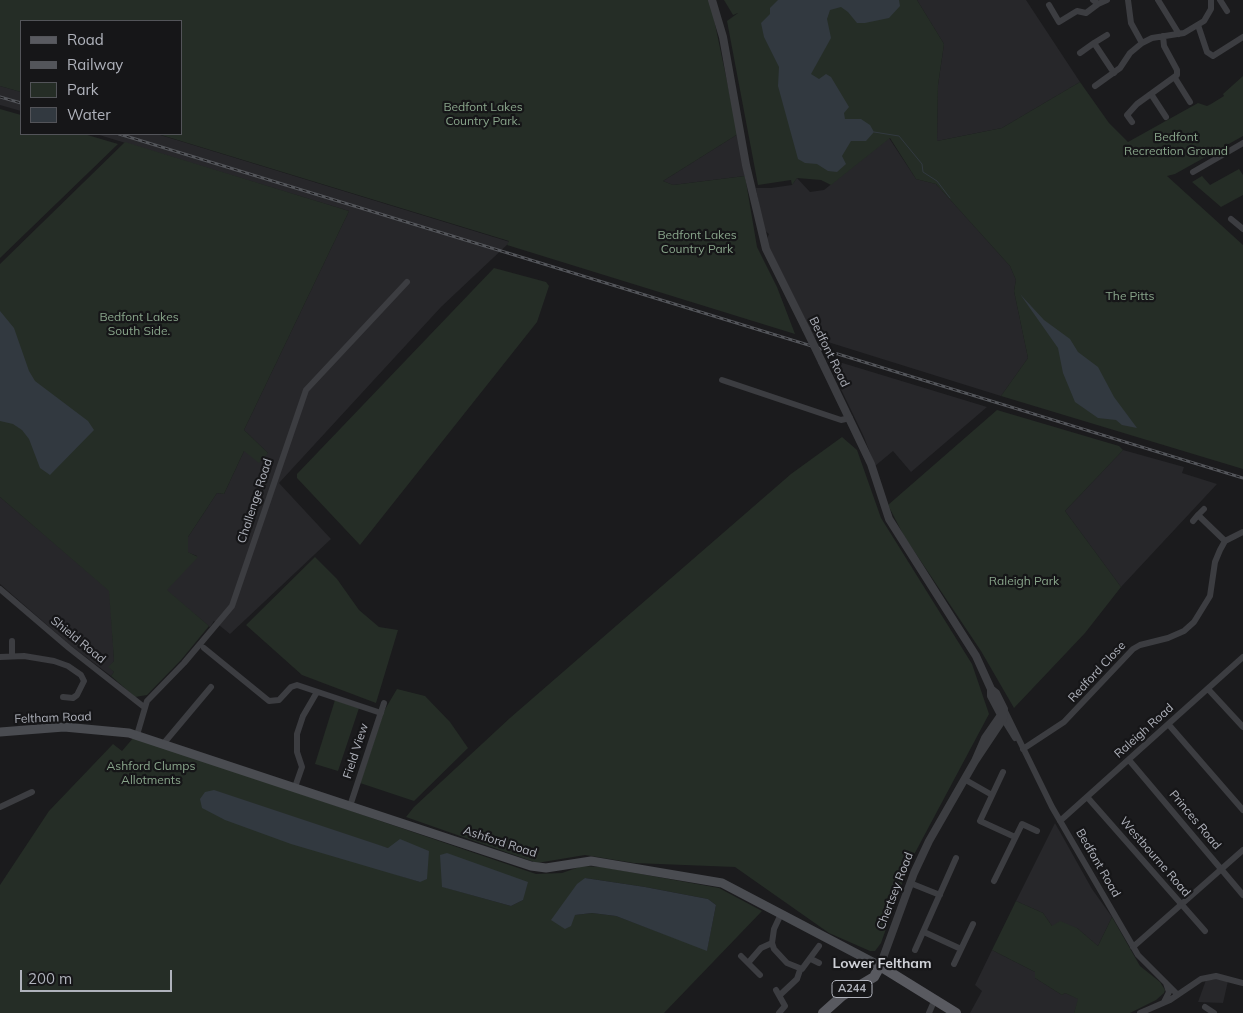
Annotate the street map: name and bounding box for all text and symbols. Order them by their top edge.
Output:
legend [20,20,182,135]
text: Road [67,30,104,49]
text: Railway [67,55,123,74]
text: Park [67,80,99,99]
park label: Bedfont Lakes Country Park. [443,100,523,128]
text: Water [67,105,111,124]
park label: Bedfont Recreation Ground [1124,130,1228,158]
park label: Bedfont Lakes Country Park [657,228,737,256]
park label: The Pitts [1106,289,1154,303]
park label: Bedfont Lakes South Side. [99,310,179,338]
street label: Bedfont Road [806,315,852,389]
street label: Challenge Road [235,457,275,545]
park label: Raleigh Park [989,574,1059,588]
street label: Shield Road [48,613,108,667]
street label: Redford Close [1065,639,1129,705]
street label: Raleigh Road [1111,701,1177,761]
street label: Feltham Road [14,709,92,727]
street label: Field View [340,721,372,781]
park label: Ashford Clumps Allotments [107,759,195,787]
street label: Princes Road [1166,787,1224,853]
street label: Westbourne Road [1117,814,1193,900]
street label: Ashford Road [461,823,539,861]
street label: Bedfont Road [1073,826,1123,900]
street label: Chertsey Road [874,850,916,932]
district label: Lower Feltham [832,956,932,972]
scale bar [22,960,175,992]
text: 200 m [28,969,72,988]
road number: A244 [832,981,872,998]

